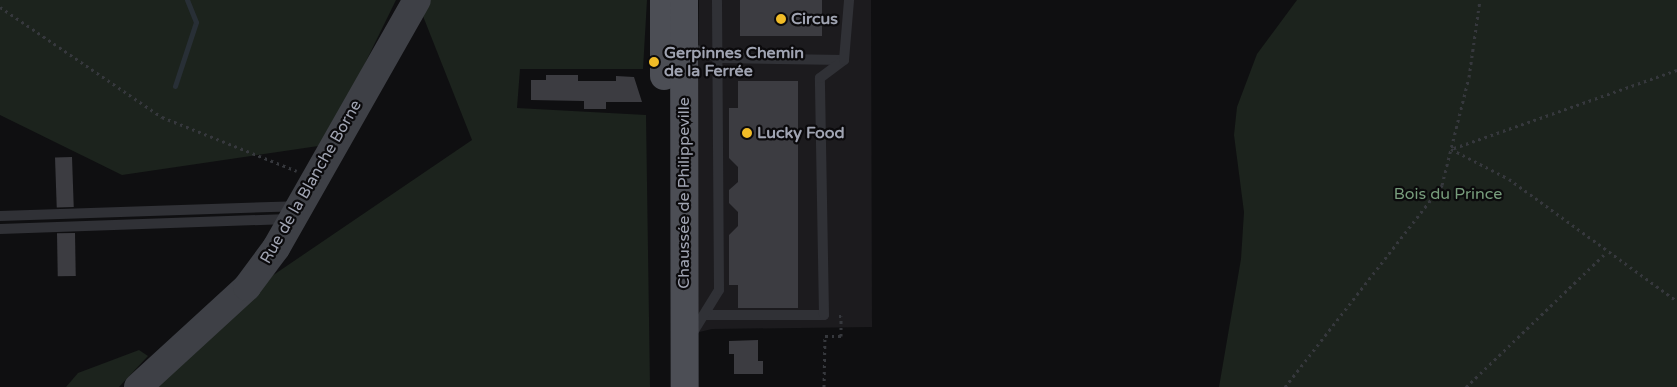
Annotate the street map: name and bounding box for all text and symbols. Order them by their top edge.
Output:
place label: Circus [791,9,838,29]
marker: Circus [775,13,787,25]
place label: Gerpinnes Chemin de la Ferrée [664,43,804,81]
marker: Gerpinnes Chemin de la Ferrée [648,56,660,68]
street label: Rue de la Blanche Borne [256,97,366,267]
street label: Chaussée de Philippeville [674,97,694,289]
place label: Lucky Food [757,123,845,143]
marker: Lucky Food [741,127,753,139]
park label: Bois du Prince [1394,184,1502,204]

